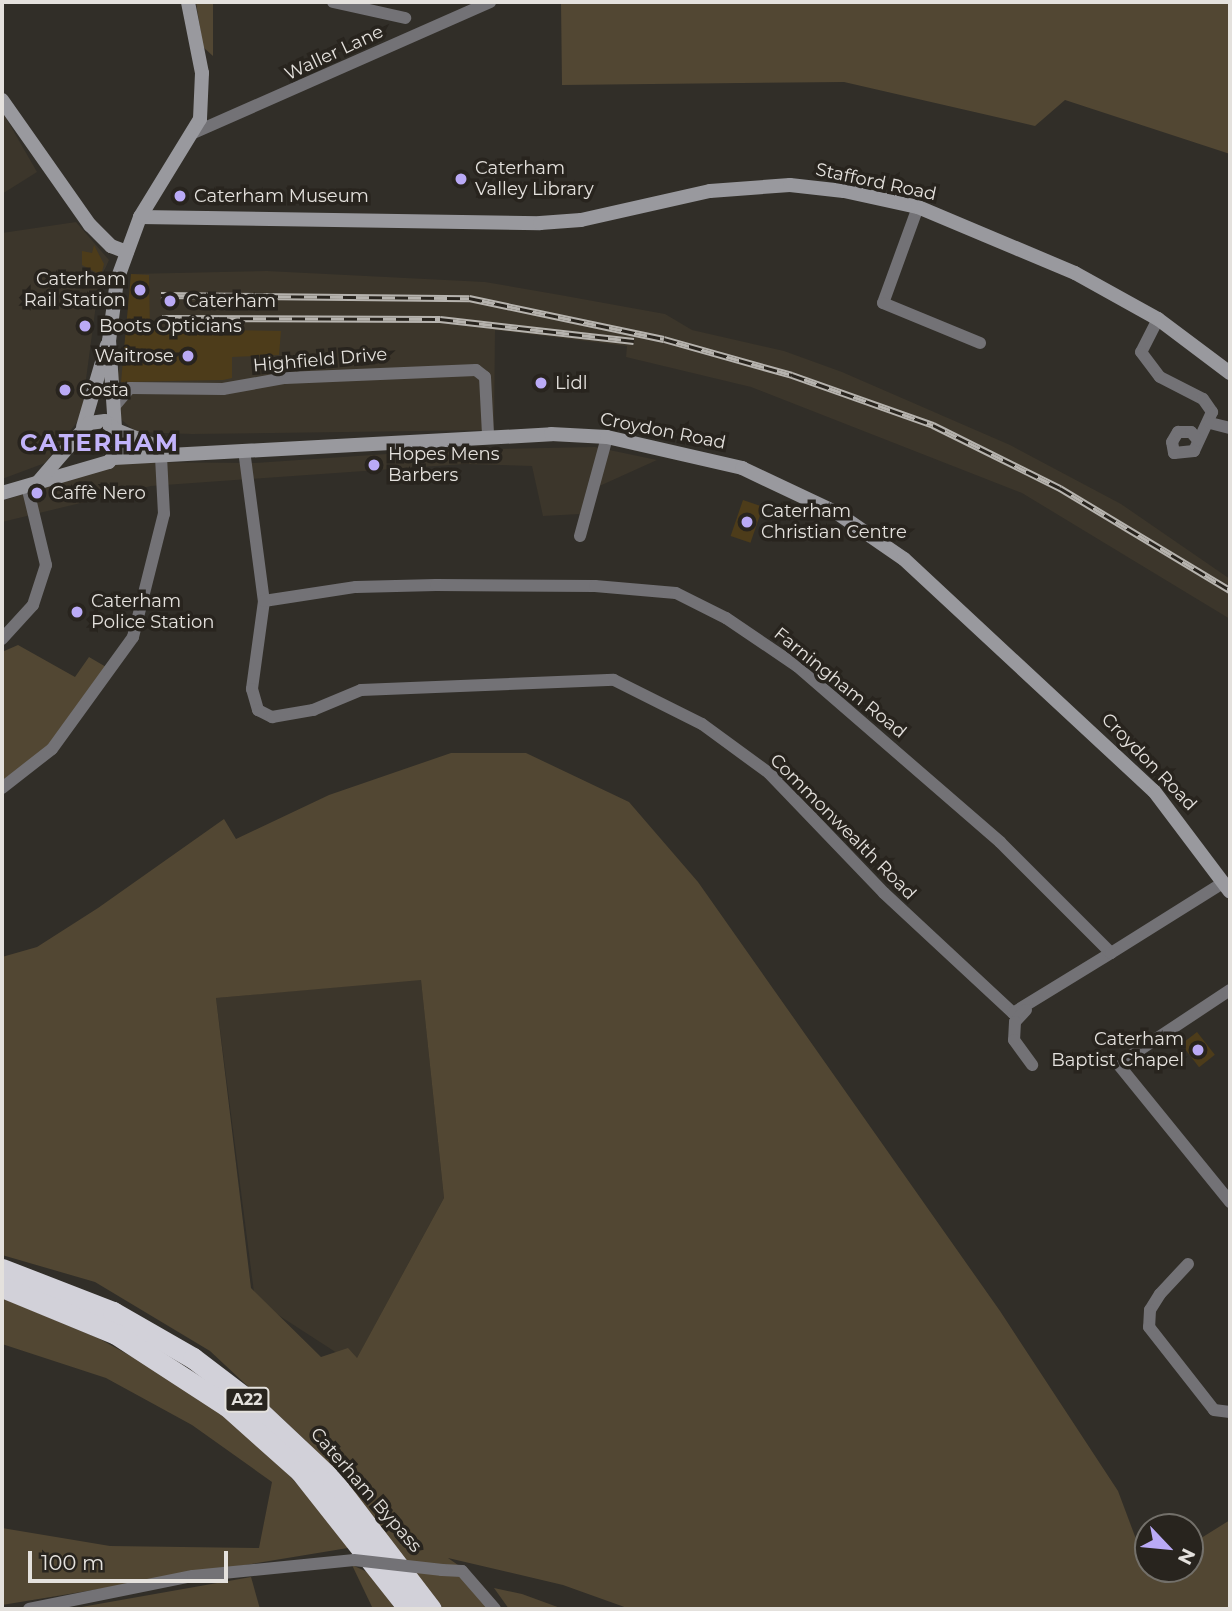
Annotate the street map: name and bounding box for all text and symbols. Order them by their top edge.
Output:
street label: Waller Lane [281,21,387,85]
place label: Caterham Valley Library [475,158,594,200]
street label: Stafford Road [814,159,938,205]
marker: Caterham Valley Library [453,171,469,187]
place label: Caterham Museum [194,185,369,207]
marker: Caterham Museum [172,188,188,204]
place label: Caterham Rail Station [24,269,126,312]
marker: Caterham Rail Station [132,282,148,298]
place label: Caterham [186,290,276,312]
marker: Caterham [160,291,180,311]
place label: Boots Opticians [99,315,242,337]
marker: Boots Opticians [77,318,93,334]
street label: Highfield Drive [252,343,388,377]
place label: Waitrose [94,345,174,367]
marker: Waitrose [180,348,196,364]
place label: Lidl [555,372,587,394]
marker: Lidl [533,375,549,391]
place label: Costa [79,379,129,401]
marker: Costa [57,382,73,398]
street label: Croydon Road [598,408,728,454]
district label: CATERHAM [21,429,179,457]
place label: Hopes Mens Barbers [388,444,500,486]
marker: Hopes Mens Barbers [366,457,382,473]
place label: Caffè Nero [51,482,146,504]
marker: Caffè Nero [29,485,45,501]
place label: Caterham Christian Centre [761,501,907,544]
marker: Caterham Christian Centre [739,514,755,530]
place label: Caterham Police Station [91,591,214,634]
marker: Caterham Police Station [69,604,85,620]
street label: Farningham Road [770,623,910,743]
street label: Croydon Road [1097,709,1201,815]
street label: Commonwealth Road [765,749,921,905]
place label: Caterham Baptist Chapel [1051,1029,1184,1072]
marker: Caterham Baptist Chapel [1190,1042,1206,1058]
road number: A22 [224,1388,270,1412]
street label: Caterham Bypass [306,1423,426,1557]
north arrow [1134,1513,1204,1583]
scale bar [32,1538,231,1582]
text: N [1173,1545,1200,1568]
text: 100 m [41,1550,104,1575]

